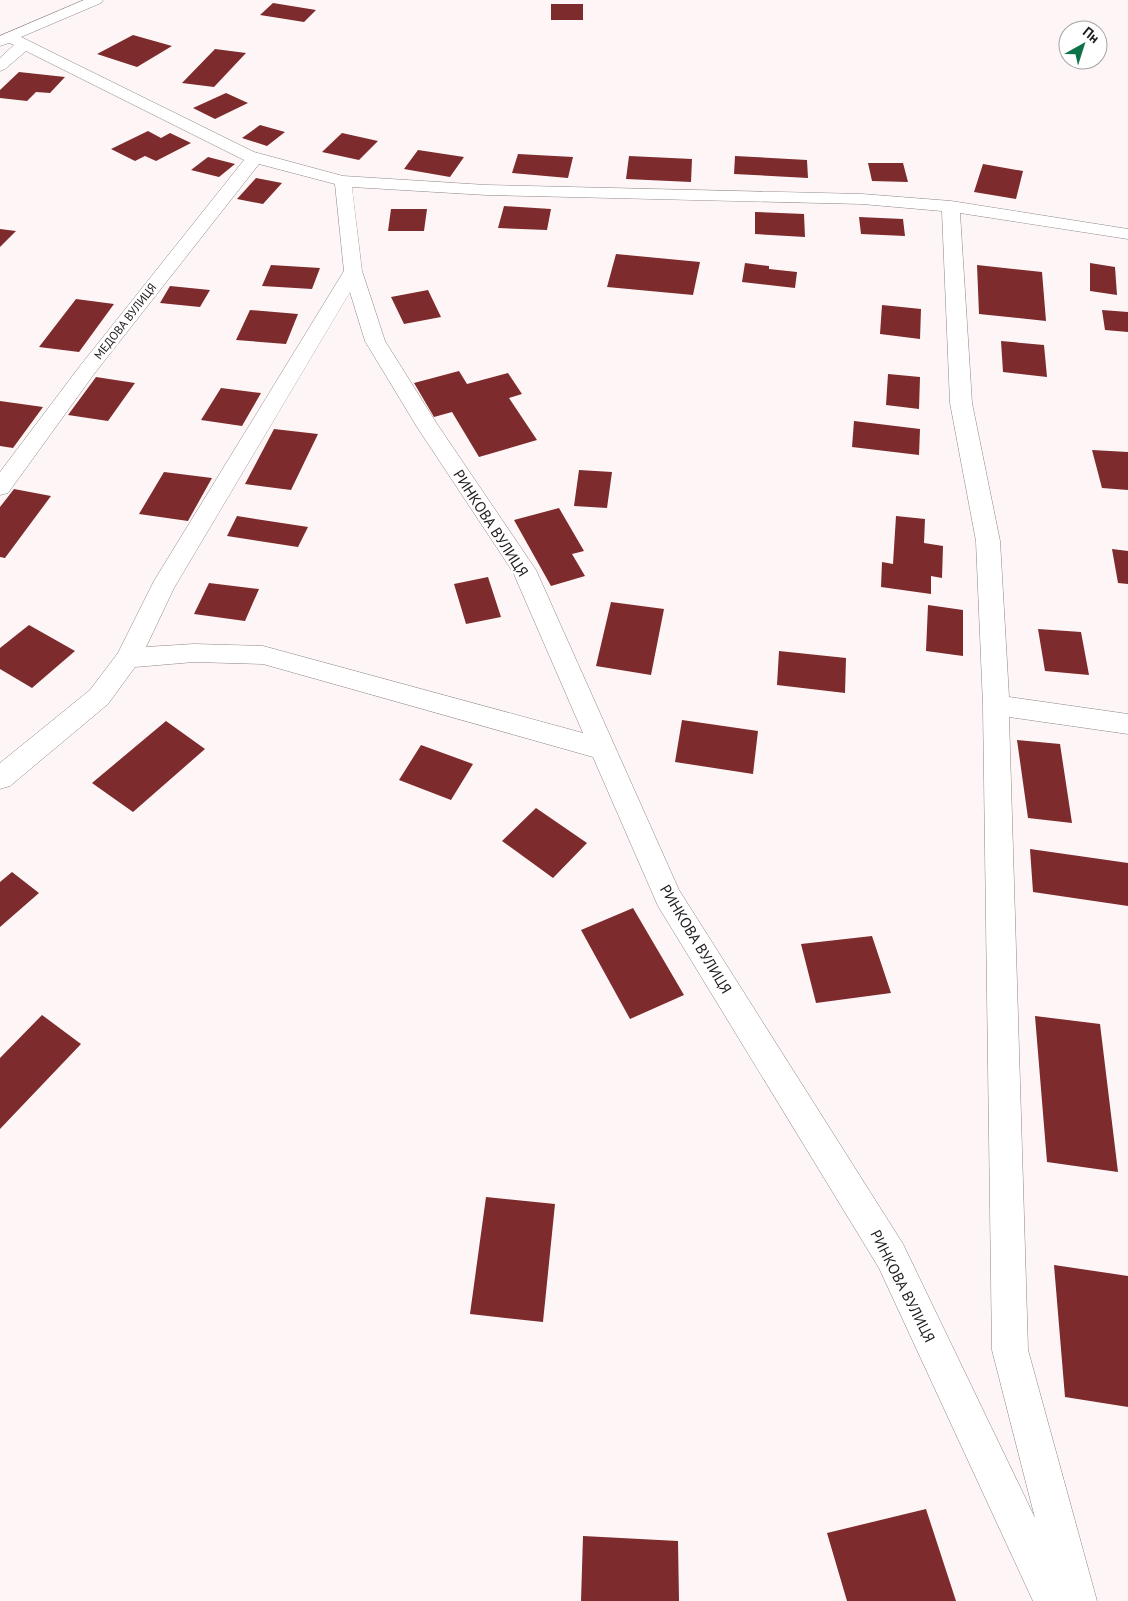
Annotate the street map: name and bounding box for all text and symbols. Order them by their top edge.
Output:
north arrow [1058,20,1108,70]
text: Пн [1079,23,1103,47]
street label: МЕДОВА ВУЛИЦЯ [91,280,159,362]
street label: РИНКОВА ВУЛИЦЯ [449,466,533,580]
street label: РИНКОВА ВУЛИЦЯ [656,881,736,997]
street label: РИНКОВА ВУЛИЦЯ [866,1227,940,1345]

